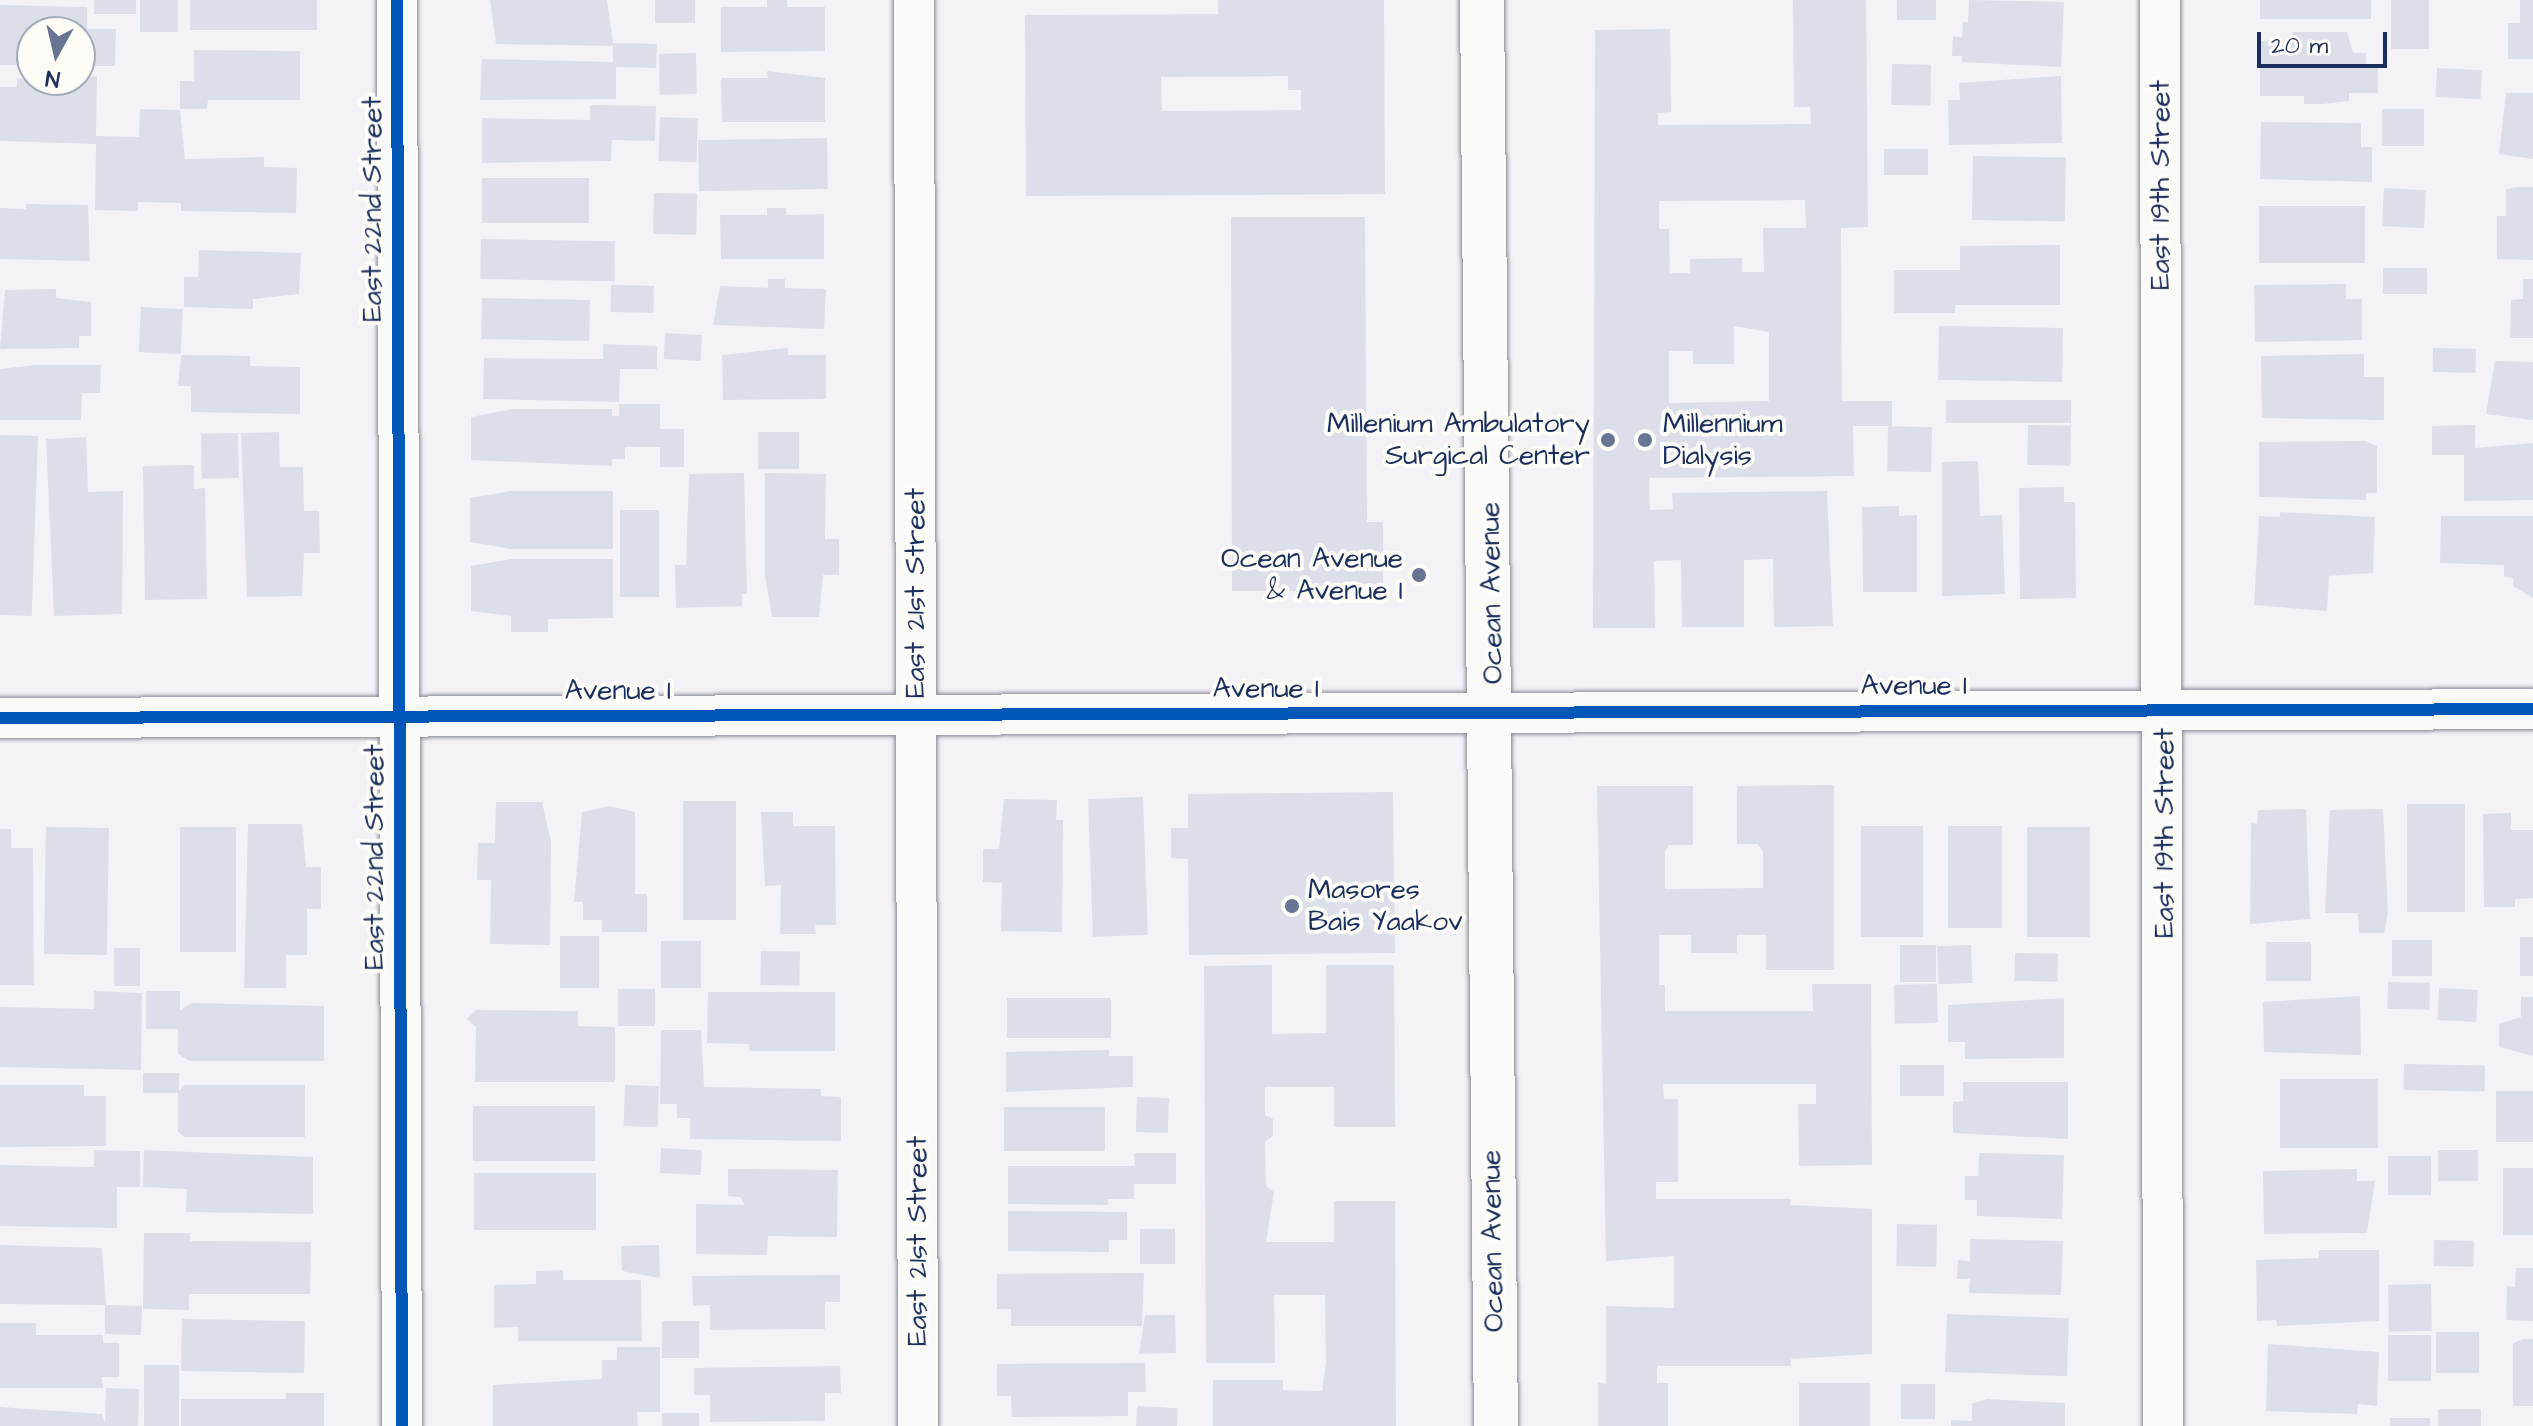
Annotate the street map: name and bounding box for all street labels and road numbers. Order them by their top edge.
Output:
street label: East 19th Street [2144,80,2178,290]
street label: East 22nd Street [356,96,390,322]
street label: East 21st Street [899,488,933,698]
street label: Ocean Avenue [1474,502,1510,684]
street label: Avenue I [1861,669,1967,703]
street label: Avenue I [1213,672,1319,706]
street label: Avenue I [565,674,671,708]
street label: East 19th Street [2148,728,2182,938]
street label: East 22nd Street [358,744,392,970]
street label: East 21st Street [901,1136,935,1346]
street label: Ocean Avenue [1475,1150,1511,1332]

